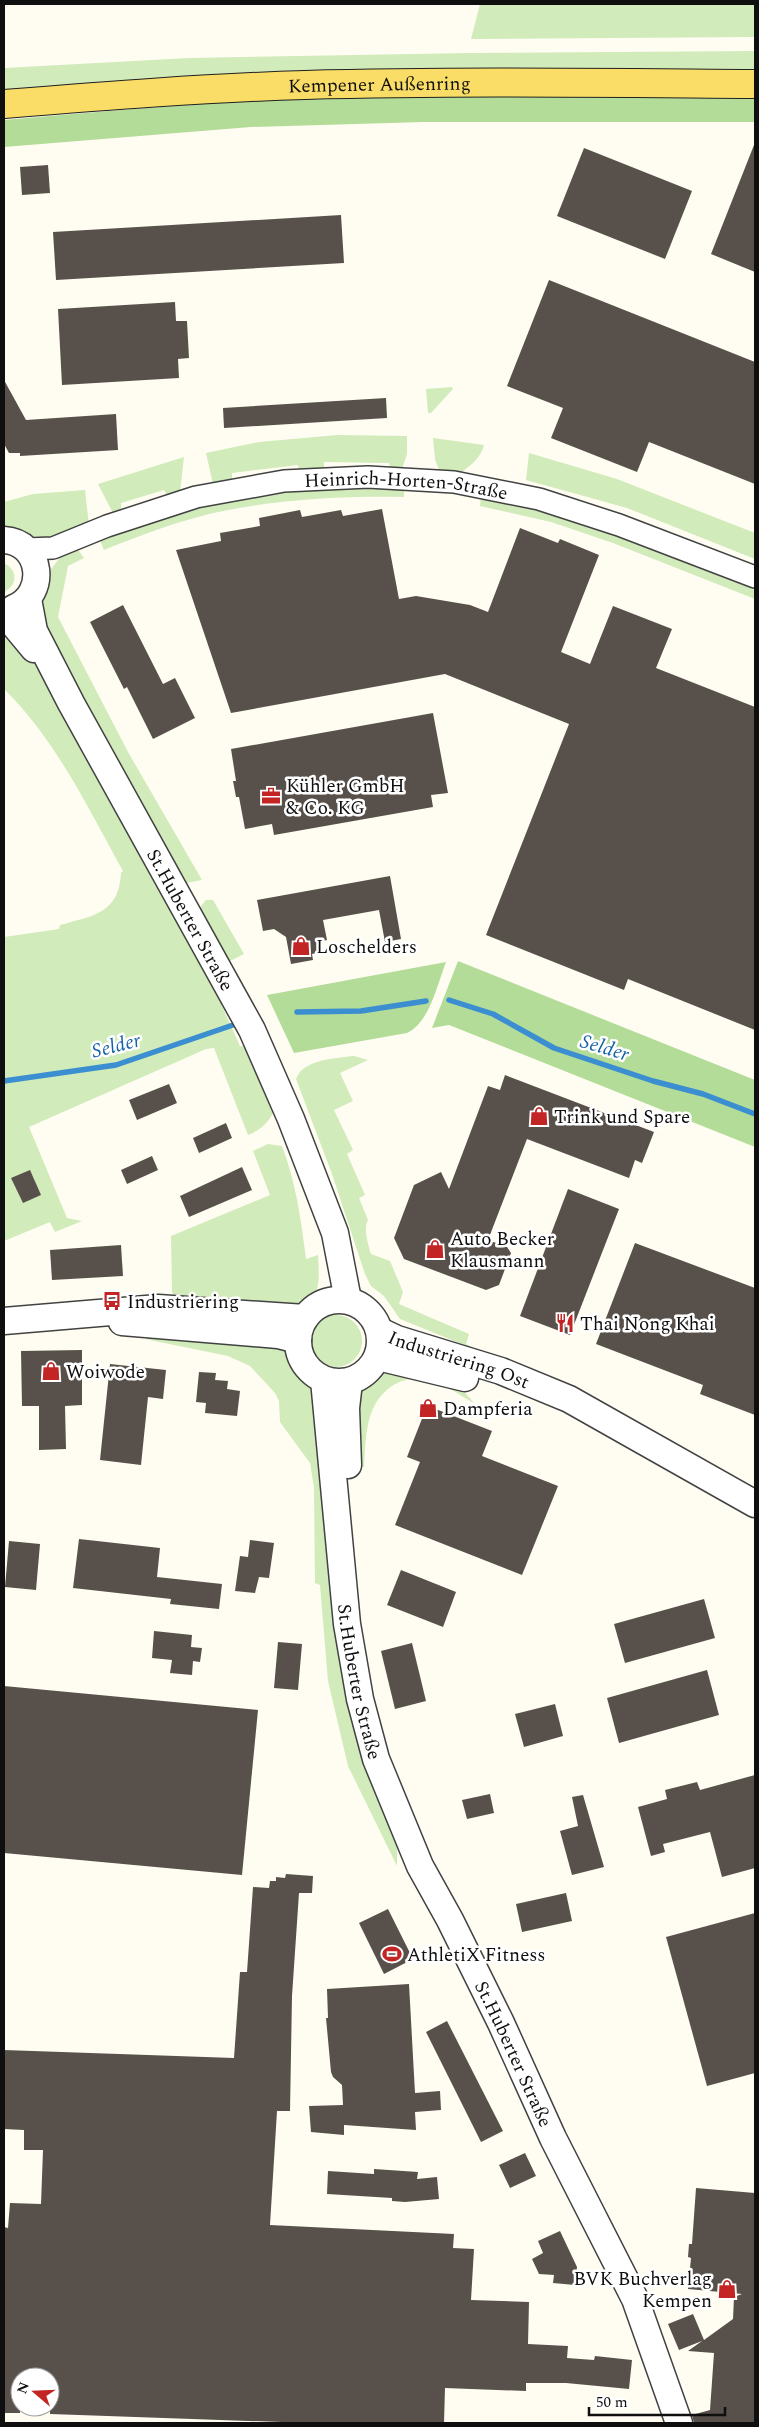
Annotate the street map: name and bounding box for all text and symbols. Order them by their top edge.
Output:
street label: Kempener Außenring [288,70,471,102]
street label: Heinrich-Horten-Straße [304,464,510,508]
place label: Kühler GmbH & Co. KG [286,772,405,823]
office icon: Kühler GmbH & Co. KG [260,785,282,807]
street label: St.Huberter Straße [138,844,241,997]
place label: Loschelders [316,933,417,962]
shop icon: Loschelders [290,935,312,957]
water label: Selder [89,1025,145,1067]
water label: Selder [577,1026,634,1070]
place label: Trink und Spare [554,1103,690,1132]
shop icon: Trink und Spare [528,1105,550,1127]
place label: Auto Becker Klausmann [450,1225,555,1276]
shop icon: Auto Becker Klausmann [424,1238,446,1260]
place label: Industriering [127,1288,239,1317]
bus stop icon: Industriering [101,1290,123,1312]
place label: Thai Nong Khai [580,1310,715,1339]
restaurant icon: Thai Nong Khai [554,1312,576,1334]
street label: Industriering Ost [383,1324,534,1397]
place label: Woiwode [66,1358,145,1387]
shop icon: Woiwode [40,1360,62,1382]
place label: Dampferia [443,1395,533,1424]
shop icon: Dampferia [417,1397,439,1419]
street label: St.Huberter Straße [329,1603,389,1763]
place label: AthletiX Fitness [407,1941,546,1970]
sports icon: AthletiX Fitness [381,1943,403,1965]
street label: St.Huberter Straße [466,1976,559,2132]
place label: BVK Buchverlag Kempen [573,2265,712,2316]
shop icon: BVK Buchverlag Kempen [716,2278,738,2300]
north arrow [10,2367,60,2417]
text: N [11,2379,35,2397]
scale bar [589,2384,725,2416]
text: 50 m [596,2391,628,2414]

